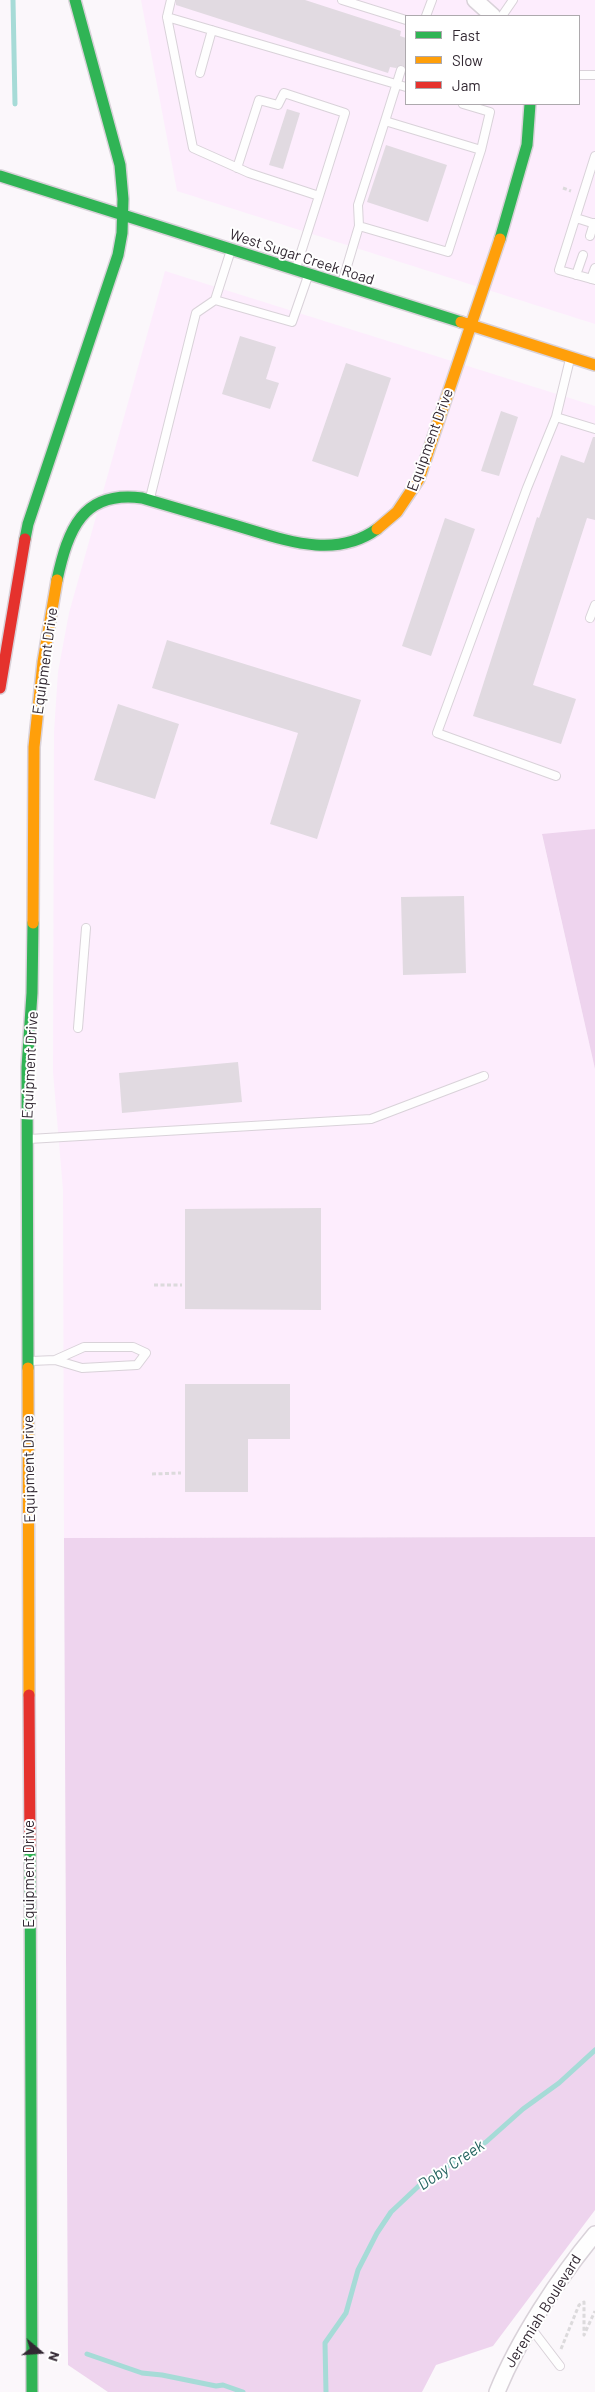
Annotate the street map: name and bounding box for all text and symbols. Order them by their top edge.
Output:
legend [405,15,580,105]
text: Fast [452,26,480,44]
text: Slow [452,51,483,69]
text: Jam [452,76,481,94]
street label: West Sugar Creek Road [227,225,377,289]
street label: Equipment Drive [403,386,457,494]
street label: Equipment Drive [29,606,61,716]
street label: Equipment Drive [18,1011,42,1119]
street label: Equipment Drive [19,1415,39,1523]
street label: Equipment Drive [20,1820,38,1928]
water label: Doby Creek [414,2136,488,2194]
street label: Jeremiah Boulevard [501,2251,585,2371]
north arrow [15,2327,65,2377]
text: N [45,2350,64,2364]

